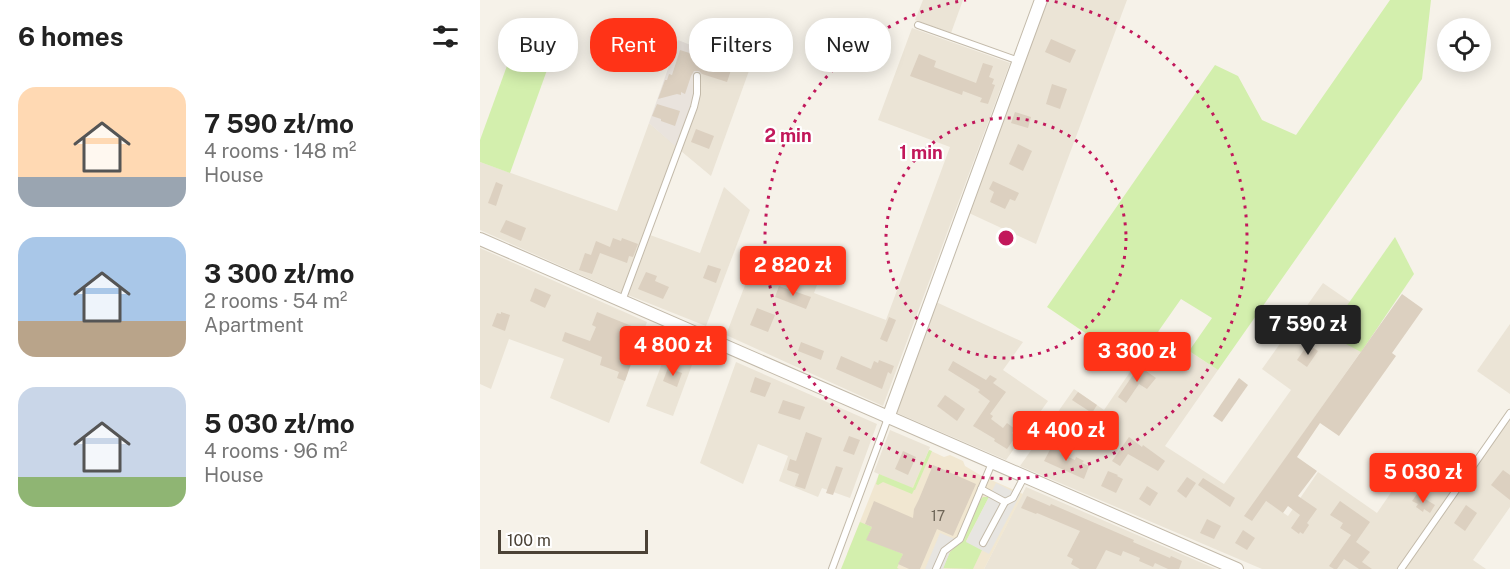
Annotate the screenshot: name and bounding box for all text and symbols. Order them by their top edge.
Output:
chip: Buy [498,18,578,72]
chip: Rent [590,18,677,72]
chip: Filters [689,18,793,72]
chip: New [805,18,891,72]
map controls [1437,18,1491,72]
button: locate [1437,18,1491,72]
icon: filters [429,20,462,53]
text: 6 homes [18,21,123,52]
text: 7 590 zł/mo [204,108,354,139]
icon: home [66,111,138,183]
text: 2 min [764,125,812,146]
text: 4 rooms · 148 m² [204,139,356,163]
text: 1 min [899,142,943,163]
text: House [204,163,264,187]
centre of rings [996,228,1016,248]
pin: 2 820 zł [731,246,855,297]
text: 2 820 zł [754,253,832,277]
text: 3 300 zł/mo [204,258,354,289]
icon: home [66,261,138,333]
text: 2 rooms · 54 m² [204,289,347,313]
pin: 7 590 zł [1246,305,1370,356]
text: 7 590 zł [1269,312,1347,336]
text: Apartment [204,313,304,337]
pin: 4 800 zł [611,326,735,377]
pin: 3 300 zł [1075,332,1199,383]
text: 4 800 zł [634,333,712,357]
text: 3 300 zł [1098,339,1176,363]
text: 5 030 zł/mo [204,408,355,439]
icon: home [66,411,138,483]
pin: 4 400 zł [1004,411,1128,462]
text: 4 400 zł [1027,418,1105,442]
text: 4 rooms · 96 m² [204,439,347,463]
pin: 5 030 zł [1361,453,1485,504]
text: 5 030 zł [1384,460,1462,484]
text: House [204,463,264,487]
house number: 17 [931,508,945,524]
scale bar [498,527,648,554]
text: 100 m [507,531,551,550]

